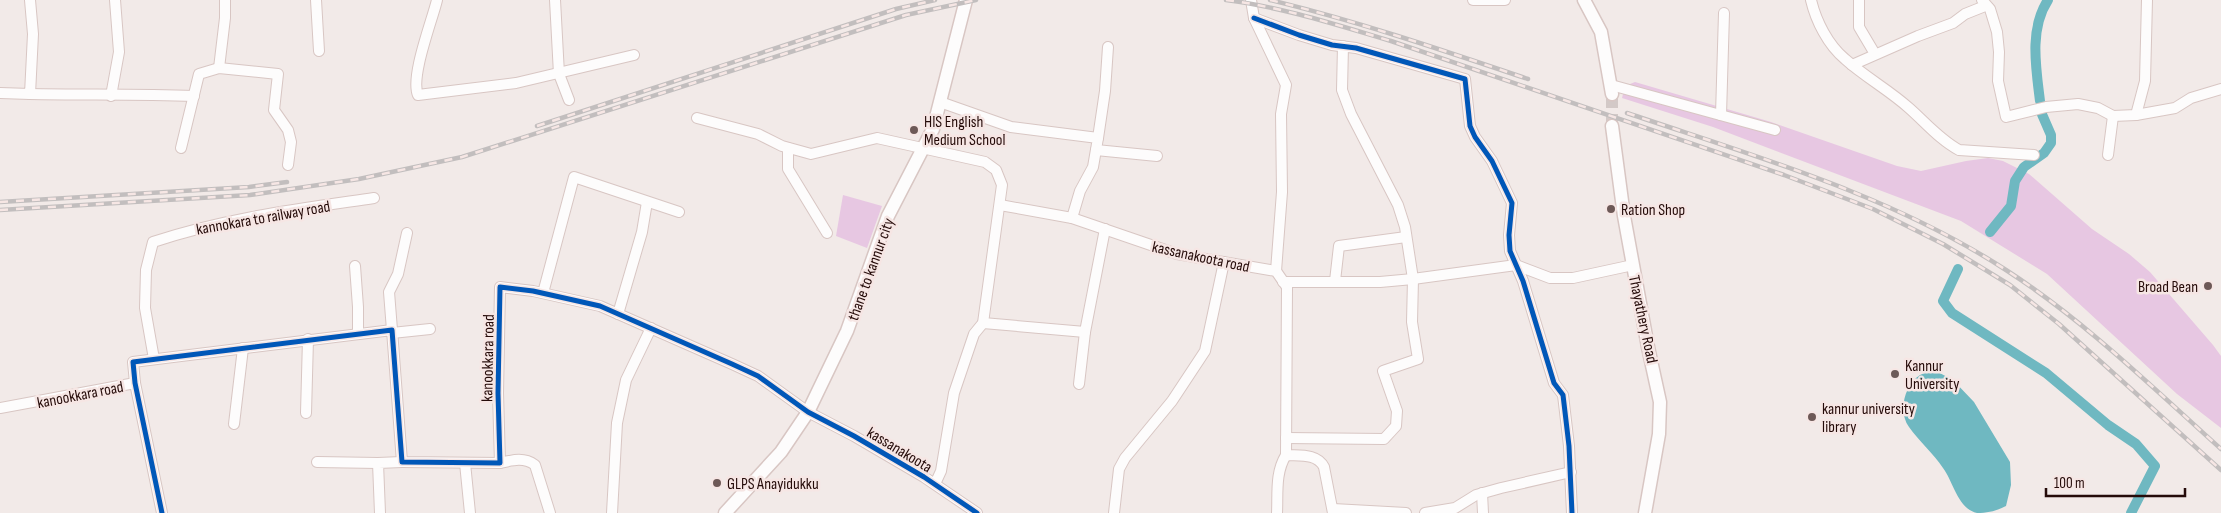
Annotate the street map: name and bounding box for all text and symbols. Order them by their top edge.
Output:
place label: HIS English Medium School [924,113,1005,150]
marker: HIS English Medium School [908,124,920,136]
street label: kannokara to railway road [195,197,332,240]
place label: Ration Shop [1621,201,1685,220]
marker: Ration Shop [1605,203,1617,215]
street label: thane to kannur city [844,216,899,323]
street label: kassanakoota road [1150,238,1251,277]
street label: Thayathery Road [1624,274,1661,365]
place label: Broad Bean [2138,278,2198,297]
marker: Broad Bean [2202,280,2214,292]
street label: kanookkara road [478,314,499,402]
place label: Kannur University [1905,357,1959,394]
marker: Kannur University [1889,368,1901,380]
street label: kanookkara road [35,378,125,413]
place label: kannur university library [1822,400,1915,437]
marker: kannur university library [1806,411,1818,423]
street label: kassanakoota [863,423,935,477]
scale bar [2046,466,2185,498]
text: 100 m [2054,474,2085,493]
place label: GLPS Anayidukku [727,475,819,494]
marker: GLPS Anayidukku [711,477,723,489]

